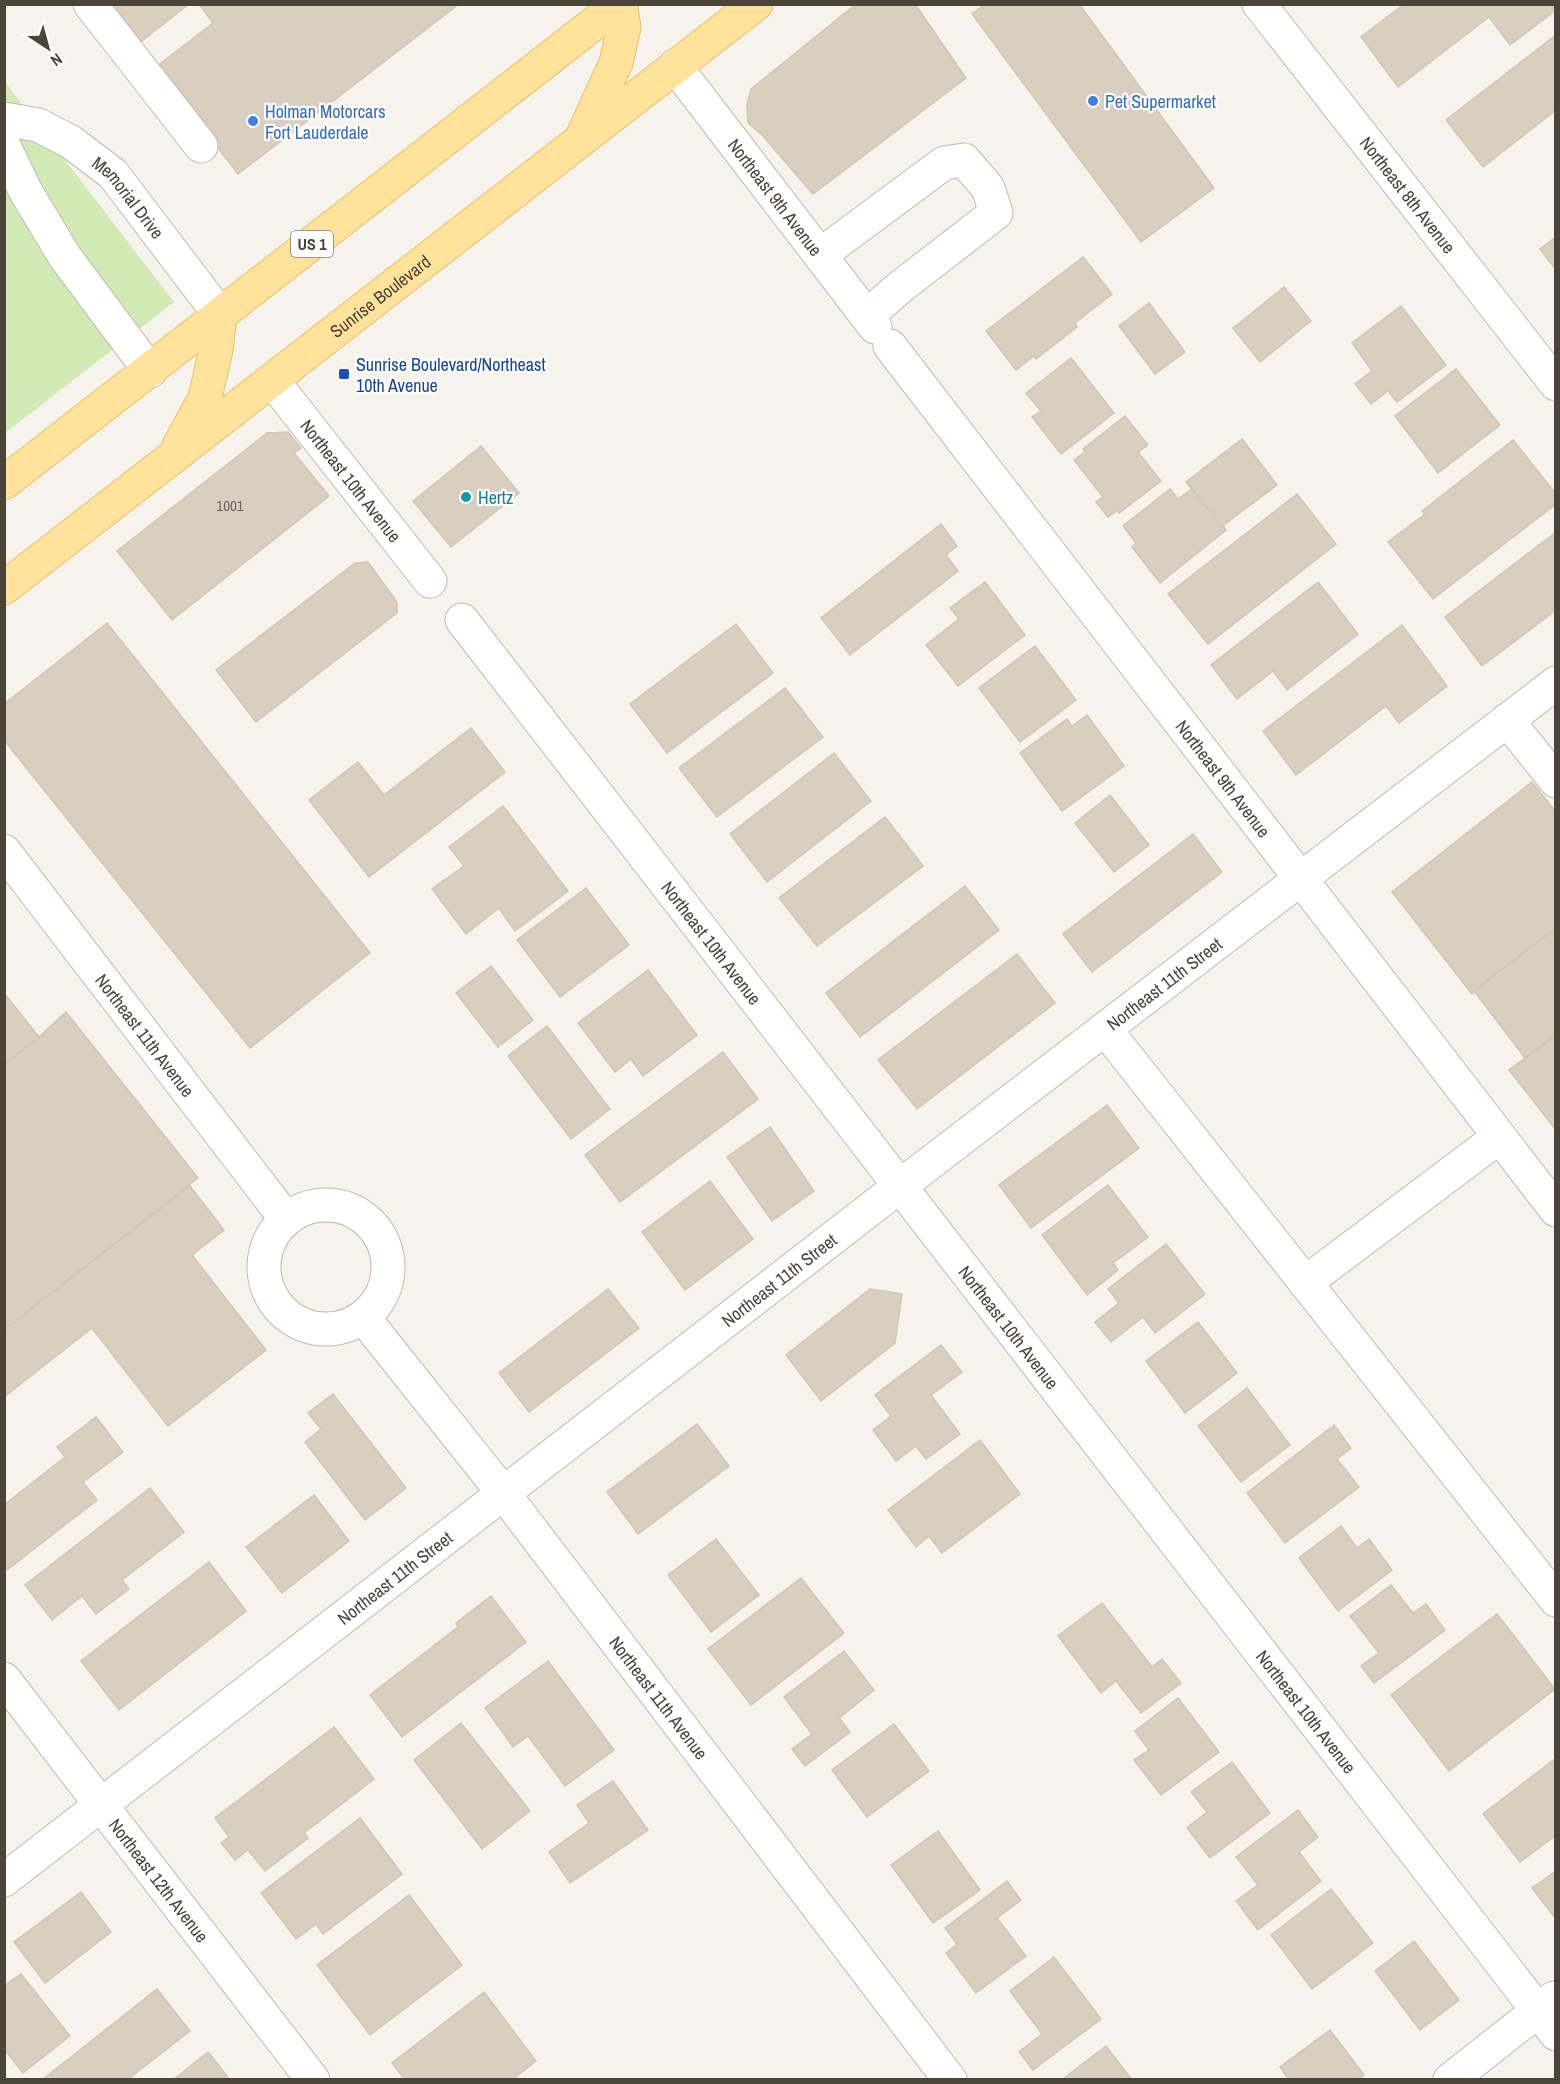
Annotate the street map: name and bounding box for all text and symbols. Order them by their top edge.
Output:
north arrow [18,18,78,78]
text: N [47,48,67,72]
place label: Pet Supermarket [1105,89,1216,114]
marker: Pet Supermarket [1086,94,1100,108]
place label: Holman Motorcars Fort Lauderdale [265,99,386,145]
marker: Holman Motorcars Fort Lauderdale [246,114,260,128]
street label: Northeast 8th Avenue [1354,131,1462,258]
street label: Northeast 9th Avenue [722,133,828,261]
street label: Memorial Drive [87,150,170,244]
road number: US 1 [291,231,333,257]
street label: Sunrise Boulevard [324,249,436,343]
place label: Sunrise Boulevard/Northeast 10th Avenue [356,352,546,398]
marker: Sunrise Boulevard/Northeast 10th Avenue [337,367,351,381]
street label: Northeast 10th Avenue [295,414,407,547]
place label: Hertz [478,485,513,510]
marker: Hertz [459,490,473,504]
house number: 1001 [216,495,244,516]
street label: Northeast 9th Avenue [1170,715,1277,842]
street label: Northeast 10th Avenue [656,876,767,1010]
street label: Northeast 11th Street [1101,931,1227,1036]
street label: Northeast 11th Avenue [90,968,200,1102]
street label: Northeast 11th Street [716,1227,842,1332]
street label: Northeast 10th Avenue [953,1260,1065,1394]
street label: Northeast 11th Street [332,1525,457,1630]
street label: Northeast 11th Avenue [604,1631,714,1764]
street label: Northeast 10th Avenue [1251,1644,1362,1778]
street label: Northeast 12th Avenue [103,1813,215,1947]

